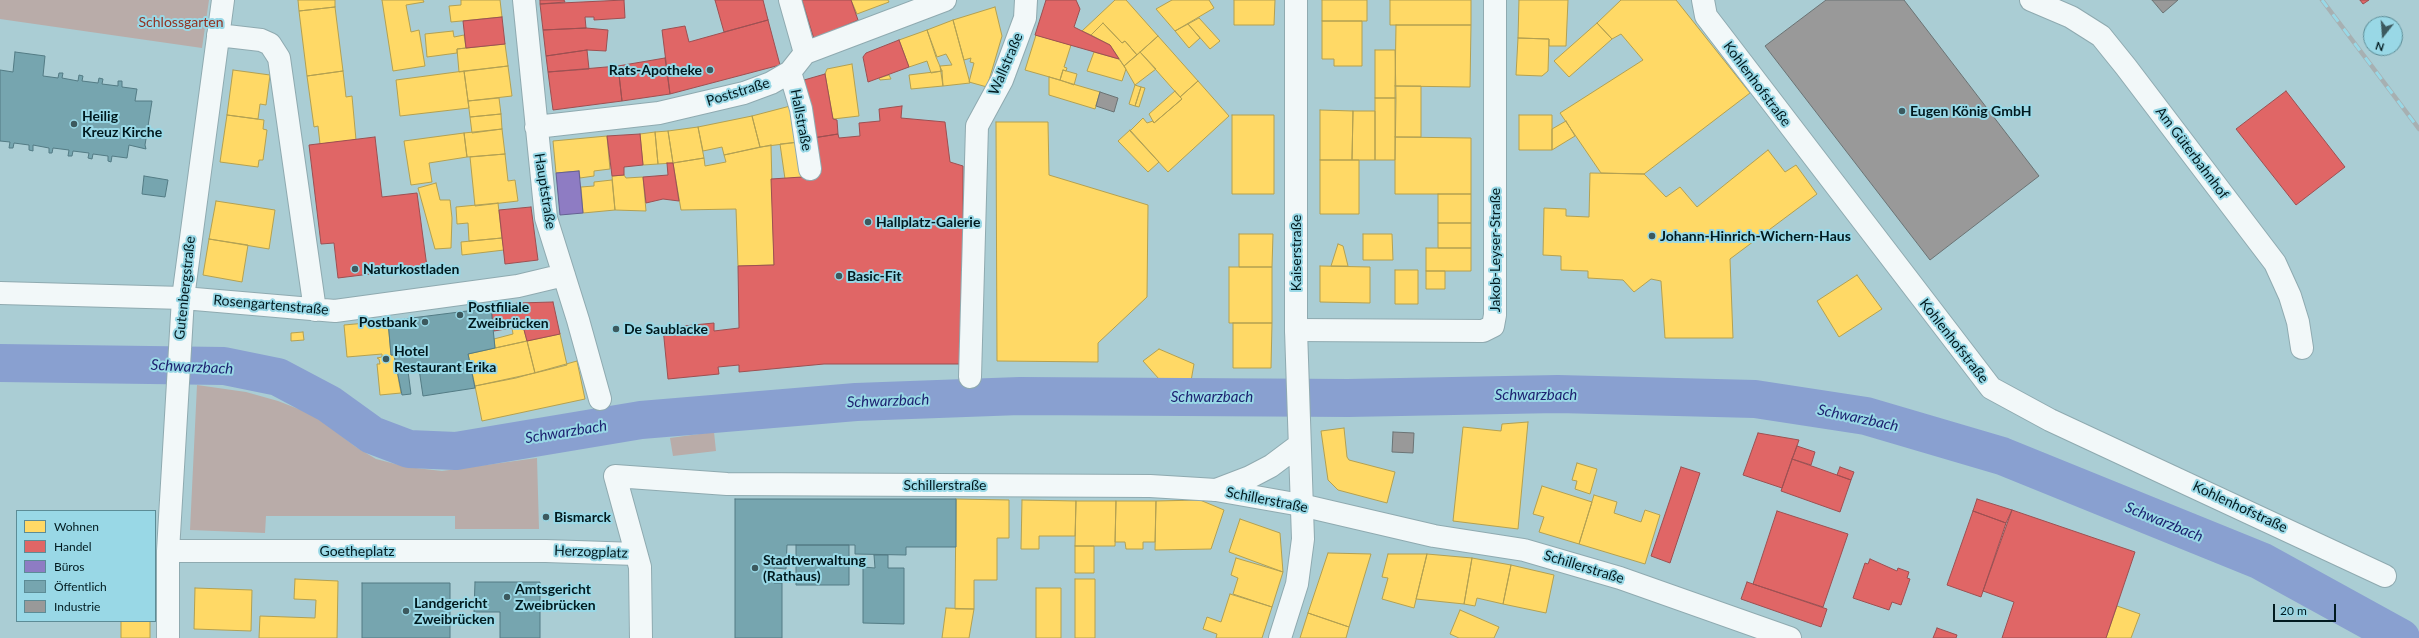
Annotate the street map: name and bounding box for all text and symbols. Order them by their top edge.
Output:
park label: Schlossgarten [139,14,223,30]
north arrow [2363,16,2403,56]
street label: Wallstraße [985,30,1027,98]
street label: Kohlenhofstraße [1720,38,1794,130]
text: N [2374,40,2386,54]
place label: Rats-Apotheke [609,62,702,78]
marker: Rats-Apotheke [705,65,715,75]
street label: Poststraße [704,74,772,110]
street label: Hallstraße [787,88,815,152]
place label: Eugen König GmbH [1910,103,2031,119]
street label: Am Güterbahnhof [2152,104,2232,202]
marker: Eugen König GmbH [1897,106,1907,116]
place label: Heilig Kreuz Kirche [82,108,162,140]
marker: Heilig Kreuz Kirche [69,119,79,129]
street label: Hauptstraße [531,152,559,230]
street label: Jakob-Leyser-Straße [1487,188,1503,312]
place label: Hallplatz-Galerie [876,214,980,230]
street label: Kaiserstraße [1288,215,1304,291]
marker: Hallplatz-Galerie [863,217,873,227]
place label: Johann-Hinrich-Wichern-Haus [1660,228,1851,244]
marker: Johann-Hinrich-Wichern-Haus [1647,231,1657,241]
street label: Gutenbergstraße [171,235,199,341]
place label: Naturkostladen [363,261,459,277]
marker: Naturkostladen [350,264,360,274]
place label: Basic-Fit [847,268,902,284]
marker: Basic-Fit [834,271,844,281]
street label: Rosengartenstraße [213,292,329,318]
street label: Kohlenhofstraße [1916,296,1992,386]
place label: Postfiliale Zweibrücken [468,299,549,332]
marker: Postfiliale Zweibrücken [455,310,465,320]
place label: Postbank [359,314,417,330]
marker: Postbank [420,317,430,327]
place label: De Saublacke [624,321,708,337]
marker: De Saublacke [611,324,621,334]
place label: Hotel Restaurant Erika [394,343,496,376]
marker: Hotel Restaurant Erika [381,354,391,364]
water label: Schwarzbach [150,356,234,378]
water label: Schwarzbach [1495,386,1577,404]
water label: Schwarzbach [1171,388,1253,406]
water label: Schwarzbach [846,391,930,411]
water label: Schwarzbach [1816,401,1900,435]
water label: Schwarzbach [524,417,608,447]
street label: Schillerstraße [904,477,986,493]
street label: Kohlenhofstraße [2190,478,2290,536]
street label: Schillerstraße [1225,484,1309,516]
water label: Schwarzbach [2122,498,2206,546]
place label: Bismarck [554,509,611,525]
legend [16,510,156,622]
marker: Bismarck [541,512,551,522]
text: Wohnen [54,519,99,534]
text: Handel [54,539,92,554]
street label: Herzogplatz [554,542,628,562]
street label: Goetheplatz [319,543,395,559]
street label: Schillerstraße [1542,547,1626,587]
place label: Stadtverwaltung (Rathaus) [763,552,866,584]
text: Büros [54,559,84,574]
marker: Stadtverwaltung (Rathaus) [750,563,760,573]
text: Öffentlich [54,579,107,594]
place label: Amtsgericht Zweibrücken [515,581,596,614]
marker: Amtsgericht Zweibrücken [502,592,512,602]
place label: Landgericht Zweibrücken [414,595,495,628]
scale bar [2275,596,2338,622]
text: Industrie [54,599,100,614]
text: 20 m [2280,603,2307,618]
marker: Landgericht Zweibrücken [401,606,411,616]

